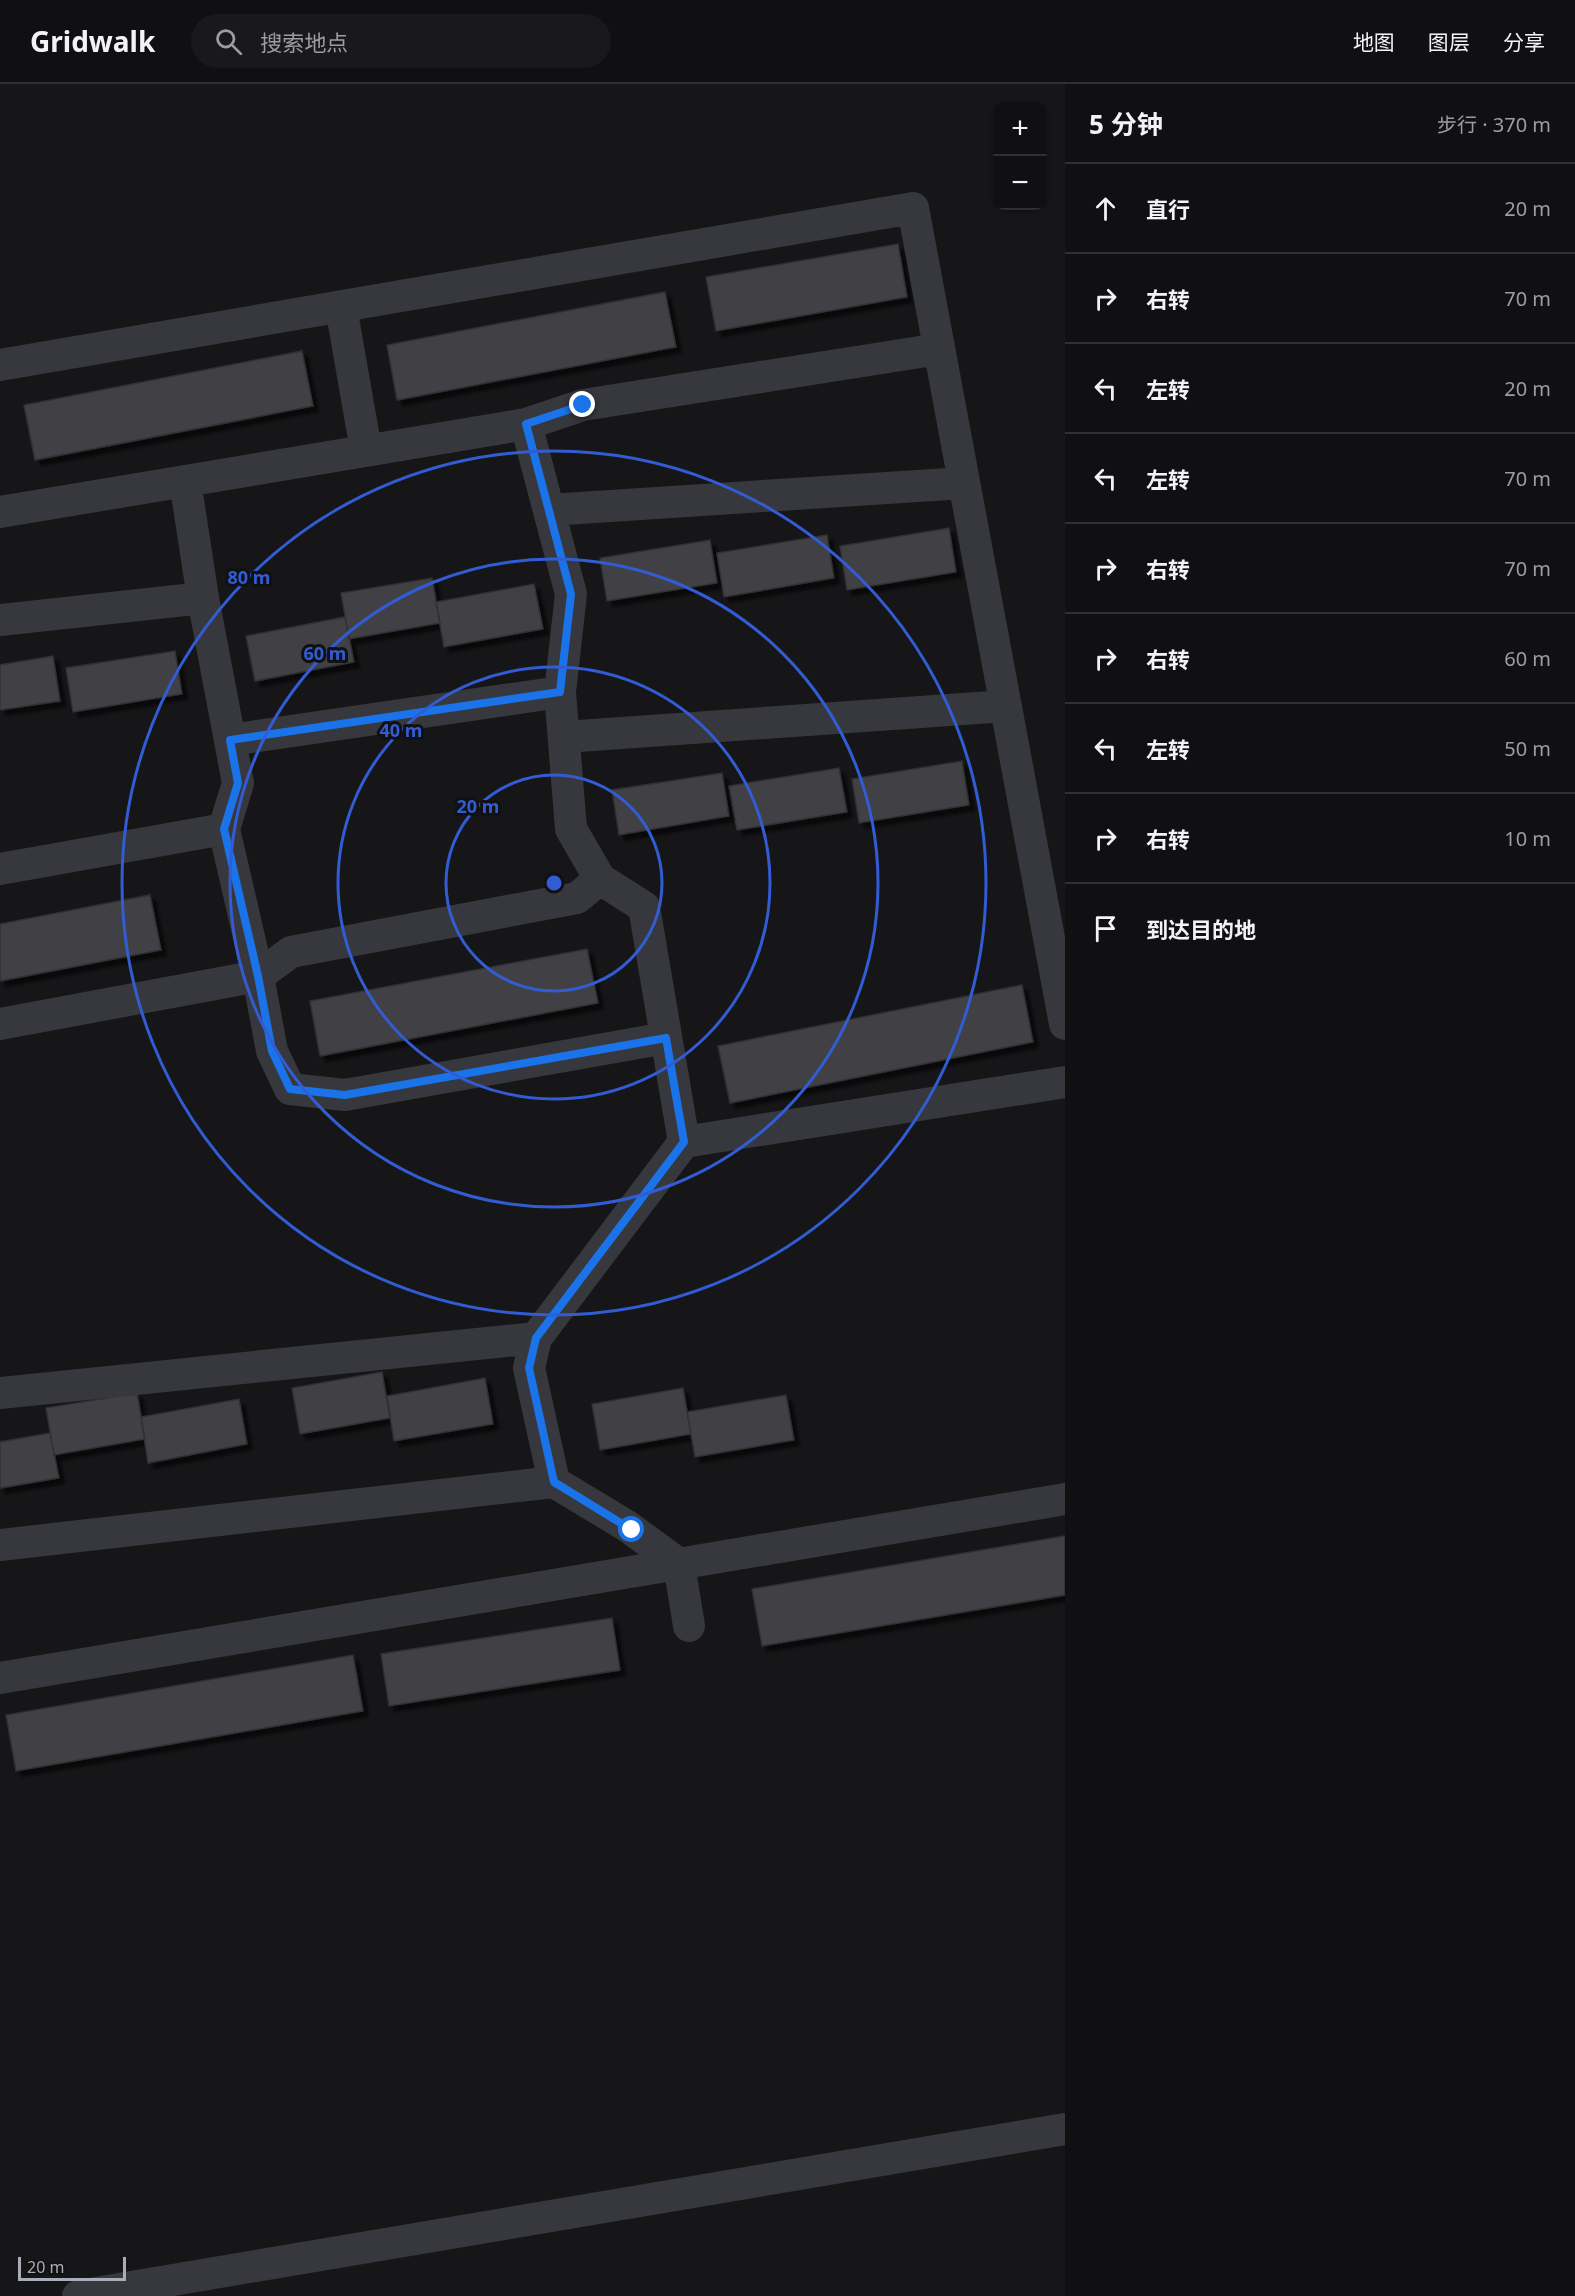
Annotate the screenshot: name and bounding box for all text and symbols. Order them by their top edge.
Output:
search box [191,14,611,68]
text: Gridwalk [30,22,155,60]
icon: search [212,25,245,58]
text: 搜索地点 [260,27,348,57]
text: 地图 [1353,28,1395,56]
text: 图层 [1428,28,1470,56]
text: 分享 [1503,28,1545,56]
map controls [993,102,1047,210]
button: + [993,102,1047,156]
text: 5 分钟 [1089,106,1163,142]
text: 步行 · 370 m [1437,111,1551,138]
button: − [993,156,1047,210]
icon: ahead [1089,192,1122,225]
text: 直行 [1146,194,1190,224]
text: 20 m [1504,195,1551,222]
icon: right [1089,282,1122,315]
text: 右转 [1146,284,1190,314]
text: 70 m [1504,285,1551,312]
icon: left [1089,372,1122,405]
text: 左转 [1146,374,1190,404]
text: 20 m [1504,375,1551,402]
route end [569,391,595,417]
icon: left [1089,462,1122,495]
text: 左转 [1146,464,1190,494]
text: 70 m [1504,465,1551,492]
icon: right [1089,552,1122,585]
text: 右转 [1146,554,1190,584]
text: 70 m [1504,555,1551,582]
text: 80 m [228,565,270,589]
text: 60 m [304,641,346,665]
icon: right [1089,642,1122,675]
text: 右转 [1146,644,1190,674]
text: 60 m [1504,645,1551,672]
text: 40 m [380,718,422,742]
icon: left [1089,732,1122,765]
text: 左转 [1146,734,1190,764]
text: 50 m [1504,735,1551,762]
text: 20 m [457,794,499,818]
icon: right [1089,822,1122,855]
text: 右转 [1146,824,1190,854]
text: 10 m [1504,825,1551,852]
centre of rings [544,873,564,893]
icon: arrive [1089,912,1122,945]
text: 到达目的地 [1146,914,1256,944]
route start [618,1516,644,1542]
scale bar [18,2254,126,2282]
text: 20 m [27,2256,64,2278]

